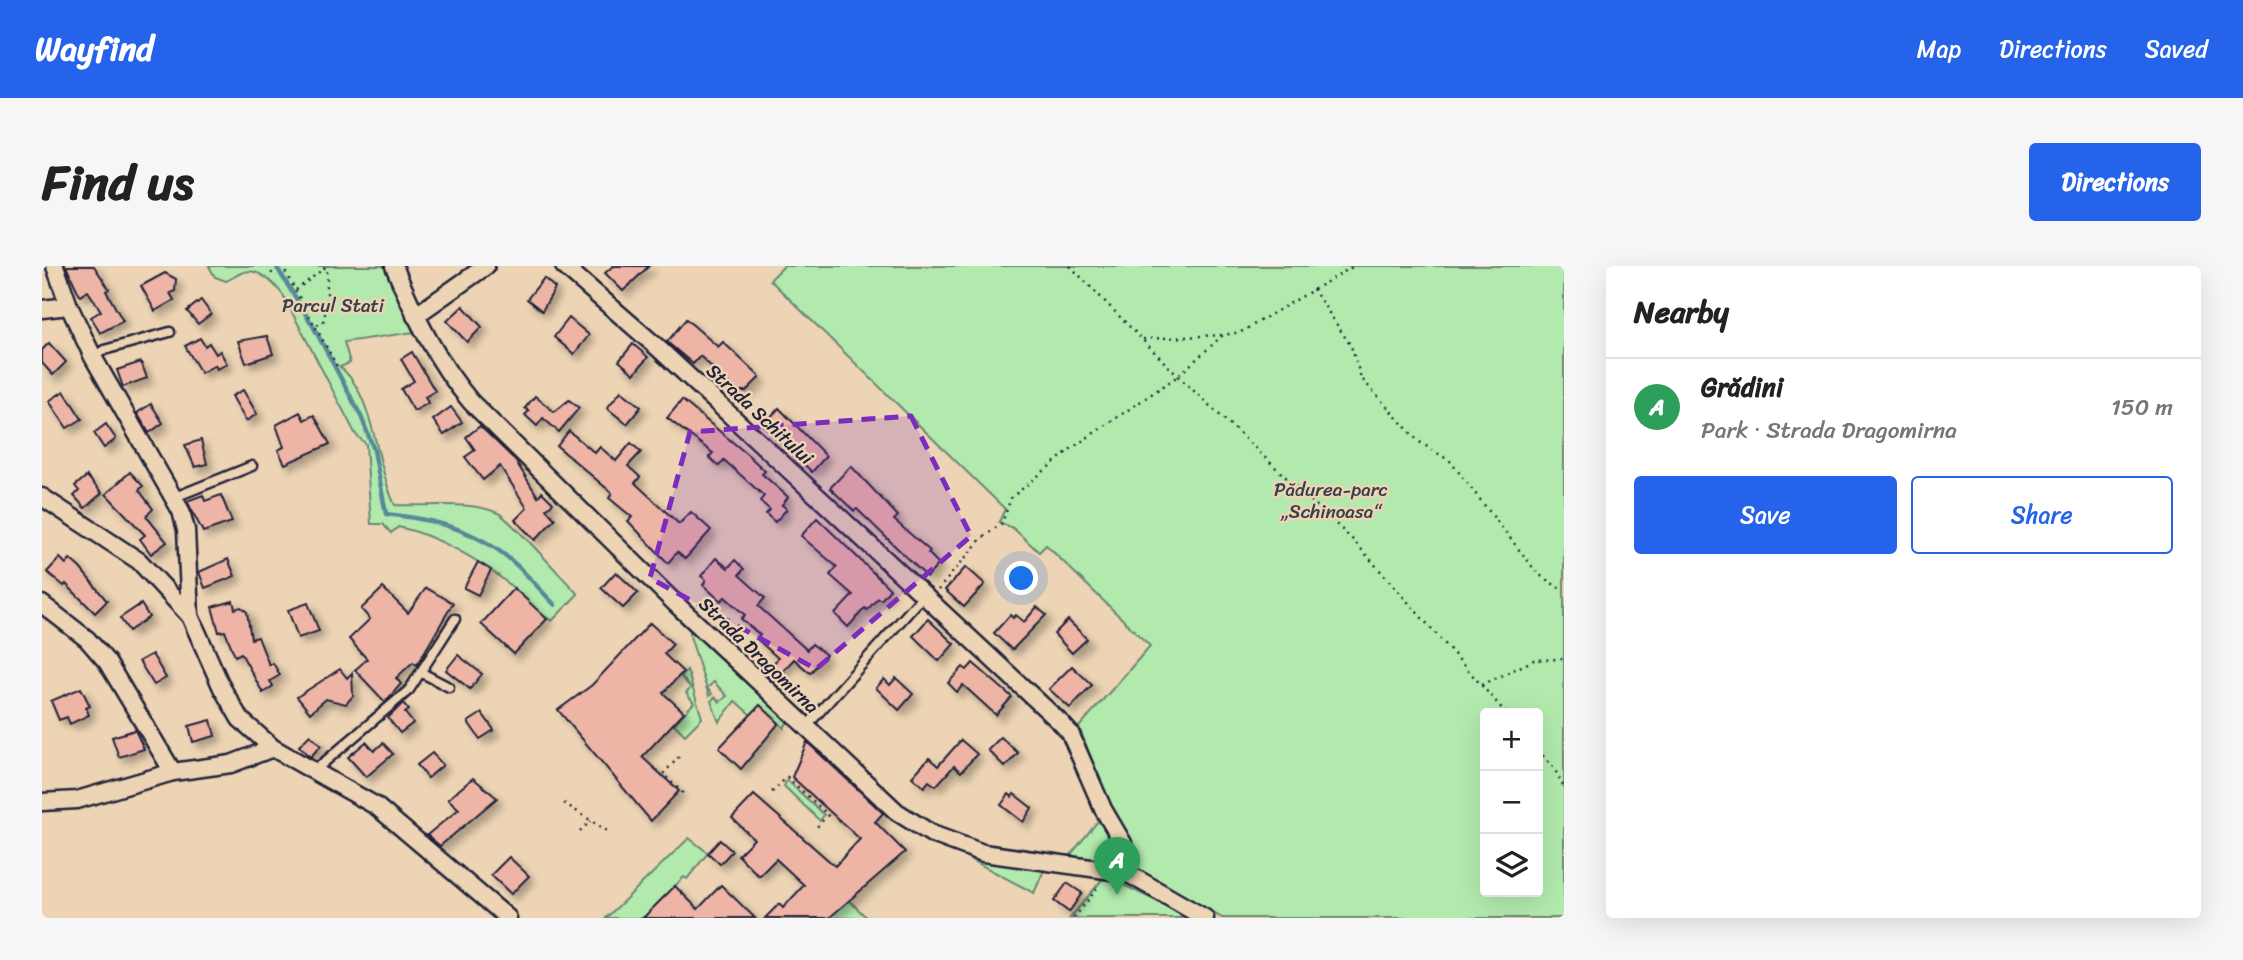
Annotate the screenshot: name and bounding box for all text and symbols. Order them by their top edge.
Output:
text: Wayfind [35,20,154,78]
text: Map [1917,28,1961,70]
text: Directions [1999,28,2107,70]
text: Saved [2145,28,2208,70]
text: Find us [42,139,194,226]
button: Directions [2029,143,2201,221]
text: Nearby [1634,285,1729,339]
park label: Parcul Stati [282,289,385,322]
street label: Strada Schitului [699,355,822,473]
text: Grădini [1701,364,1783,410]
text: A [1649,387,1665,428]
text: 150 m [2111,387,2173,428]
text: Park · Strada Dragomirna [1701,410,1957,451]
park label: Pădurea-parc „Schinoasa“ [1274,473,1388,528]
button: Save [1634,476,1897,554]
button: Share [1911,476,2173,554]
your location [1004,561,1038,595]
street label: Strada Dragomirna [691,588,827,722]
map controls [1480,708,1543,897]
button: + [1480,708,1543,771]
button: − [1480,771,1543,834]
button: layers [1480,834,1543,897]
pin: A [1094,837,1140,895]

